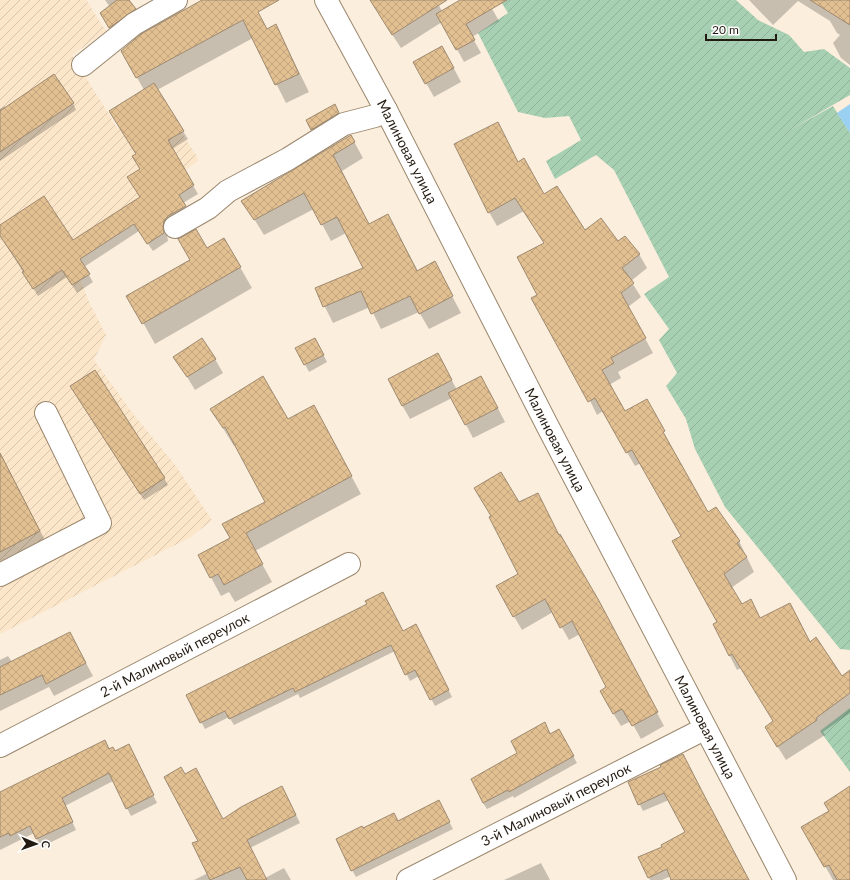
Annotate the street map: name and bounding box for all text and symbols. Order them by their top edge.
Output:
scale bar [706,16,776,42]
text: 20 m [712,22,739,37]
street label: Малиновая улица [374,96,441,206]
street label: Малиновая улица [522,385,589,495]
street label: 2-й Малиновый переулок [97,608,253,700]
street label: Малиновая улица [671,672,740,782]
street label: 3-й Малиновый переулок [478,759,634,849]
north arrow [16,824,56,864]
text: С [40,841,53,849]

